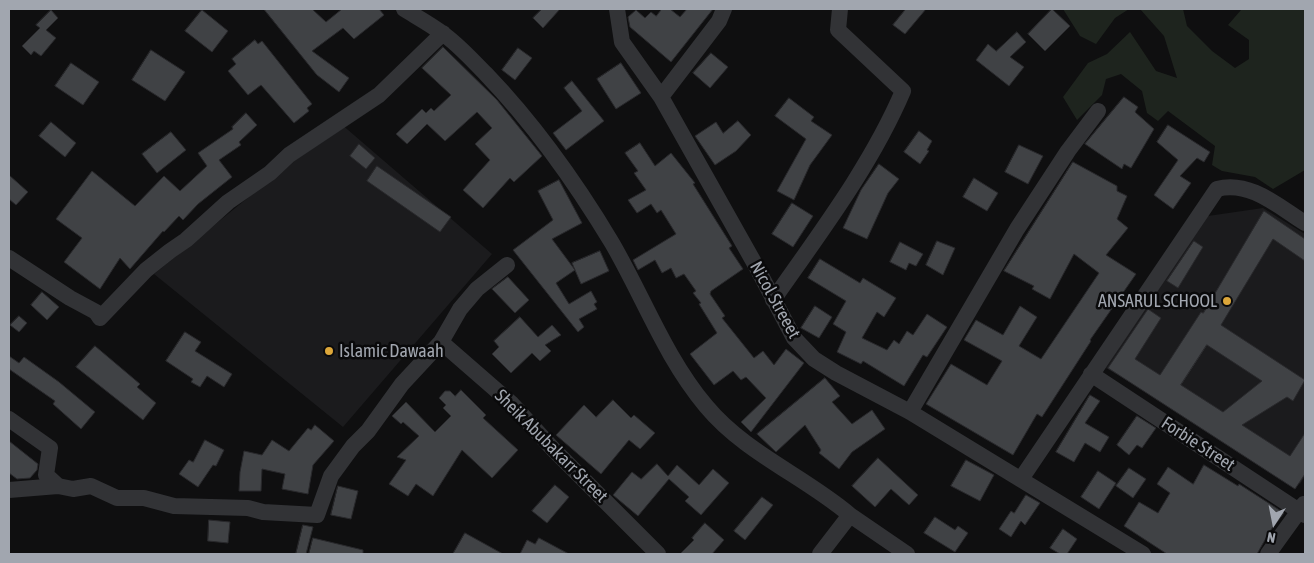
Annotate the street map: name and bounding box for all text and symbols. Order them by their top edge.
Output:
street label: Nicol Streeet [745,258,805,342]
place label: ANSARUL SCHOOL [1098,290,1217,312]
marker: ANSARUL SCHOOL [1221,295,1233,307]
place label: Islamic Dawaah [339,340,444,362]
marker: Islamic Dawaah [323,345,335,357]
street label: Sheik Abubakarr Street [490,385,612,507]
street label: Forbie Street [1157,412,1239,476]
north arrow [1249,498,1299,548]
text: N [1266,529,1277,546]

